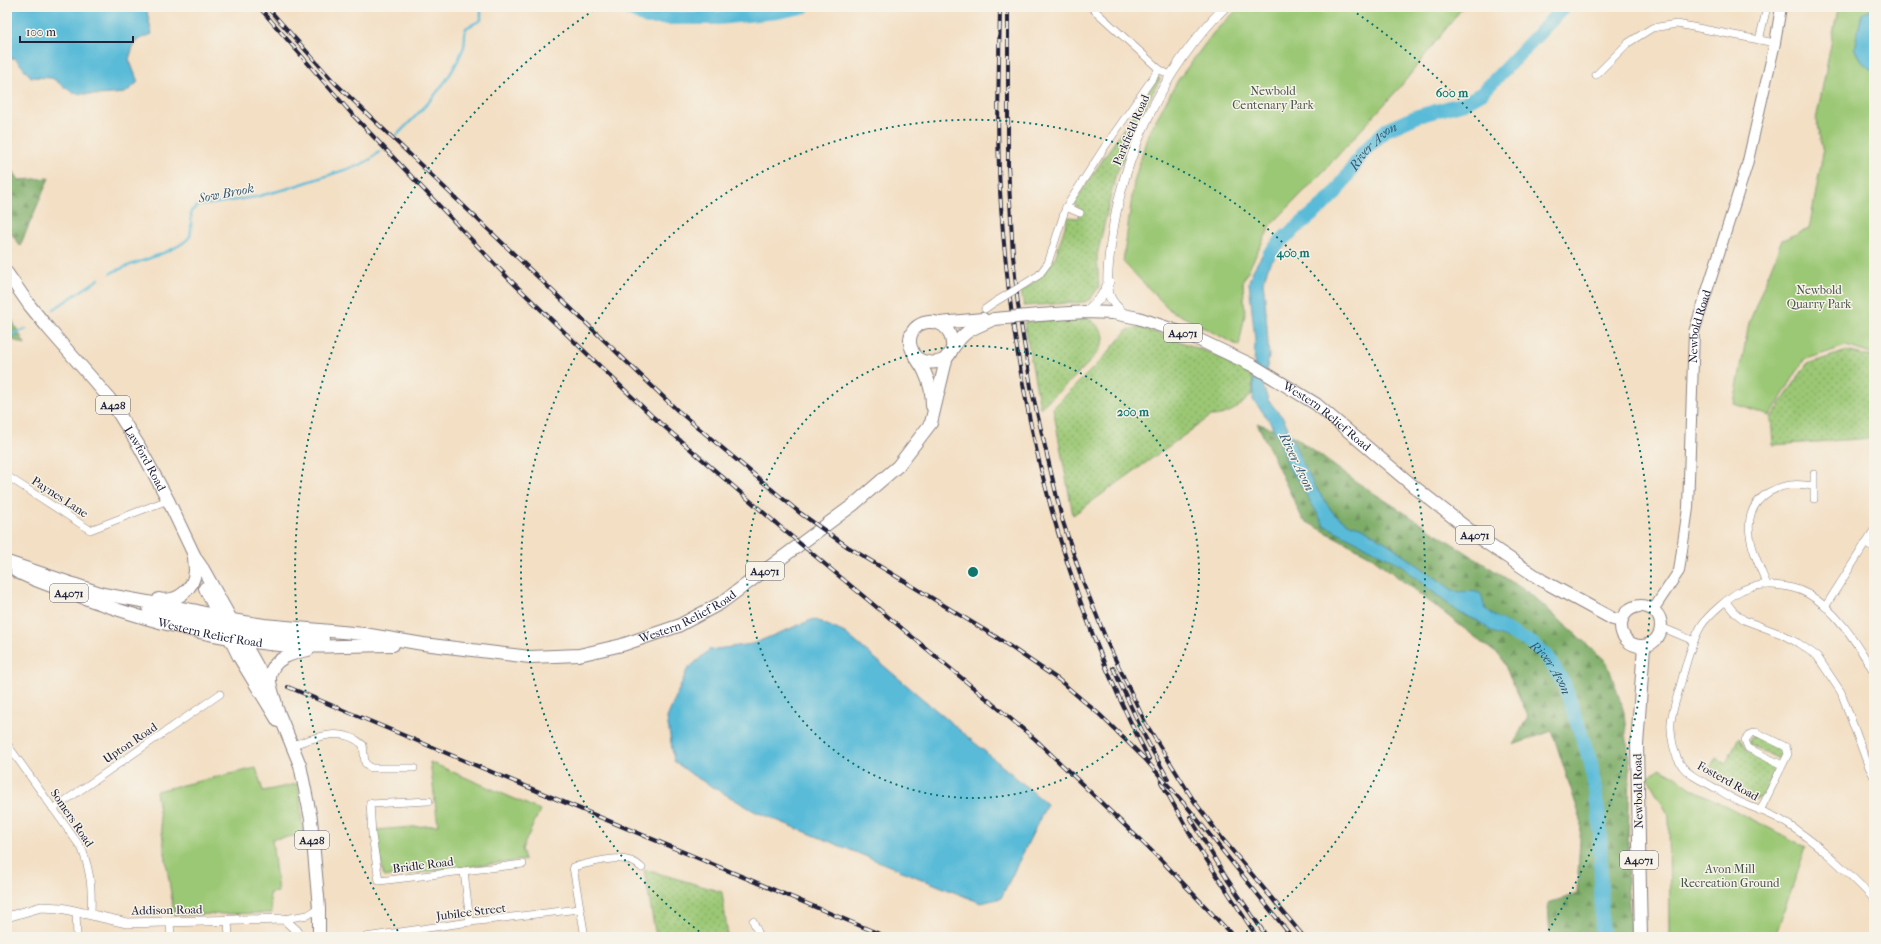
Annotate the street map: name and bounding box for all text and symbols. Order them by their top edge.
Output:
scale bar [20,18,133,44]
text: 100 m [26,25,56,39]
park label: Newbold Centenary Park [1232,84,1315,112]
text: 600 m [1436,86,1469,100]
street label: Parkfield Road [1110,92,1152,167]
water label: River Avon [1345,119,1399,174]
water label: Sow Brook [196,180,255,206]
text: 400 m [1276,246,1310,261]
park label: Newbold Quarry Park [1787,283,1852,311]
street label: Newbold Road [1686,288,1714,363]
road number: A4071 [1164,324,1202,342]
street label: Western Relief Road [1280,378,1374,454]
road number: A428 [96,396,130,414]
text: 200 m [1117,405,1150,419]
street label: Lawford Road [121,423,169,494]
water label: River Avon [1276,430,1317,493]
street label: Paynes Lane [29,474,91,520]
road number: A4071 [1456,526,1494,544]
road number: A4071 [746,562,784,580]
centre of rings [966,565,980,579]
road number: A4071 [50,584,88,602]
street label: Western Relief Road [636,587,739,646]
street label: Western Relief Road [155,615,264,650]
water label: River Avon [1526,637,1574,696]
street label: Upton Road [100,719,160,766]
street label: Newbold Road [1630,753,1646,829]
street label: Fosterd Road [1695,758,1761,804]
street label: Somers Road [47,786,97,850]
road number: A428 [295,831,329,849]
road number: A4071 [1620,851,1658,869]
street label: Bridle Road [392,854,455,876]
park label: Avon Mill Recreation Ground [1680,862,1780,890]
street label: Jubilee Street [434,901,507,923]
street label: Addison Road [130,902,203,918]

